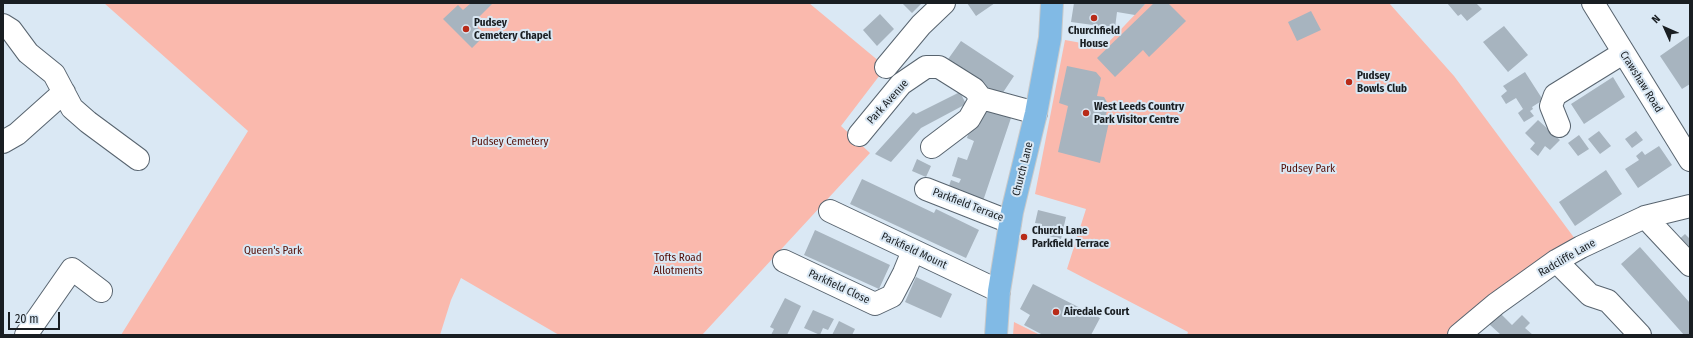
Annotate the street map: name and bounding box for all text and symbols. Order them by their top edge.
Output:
north arrow [1645,8,1685,48]
text: N [1649,12,1663,26]
marker: Churchfield House [1089,13,1099,23]
place label: Pudsey Cemetery Chapel [474,16,551,42]
marker: Pudsey Cemetery Chapel [461,24,471,34]
place label: Churchfield House [1068,24,1120,50]
street label: Crawshaw Road [1617,49,1665,115]
place label: Pudsey Bowls Club [1357,69,1407,95]
street label: Park Avenue [865,77,911,127]
marker: Pudsey Bowls Club [1344,77,1354,87]
place label: West Leeds Country Park Visitor Centre [1094,100,1184,126]
marker: West Leeds Country Park Visitor Centre [1081,108,1091,118]
park label: Pudsey Cemetery [471,135,549,149]
street label: Church Lane [1010,141,1036,197]
park label: Pudsey Park [1281,162,1335,176]
street label: Parkfield Terrace [931,185,1005,225]
place label: Church Lane Parkfield Terrace [1032,224,1109,250]
street label: Parkfield Mount [879,230,949,272]
marker: Church Lane Parkfield Terrace [1019,232,1029,242]
street label: Radcliffe Lane [1536,236,1598,280]
park label: Queen's Park [244,244,302,258]
park label: Tofts Road Allotments [654,251,702,277]
street label: Parkfield Close [806,267,872,307]
scale bar [10,304,62,330]
place label: Airedale Court [1064,305,1129,319]
marker: Airedale Court [1051,307,1061,317]
text: 20 m [15,312,39,326]

